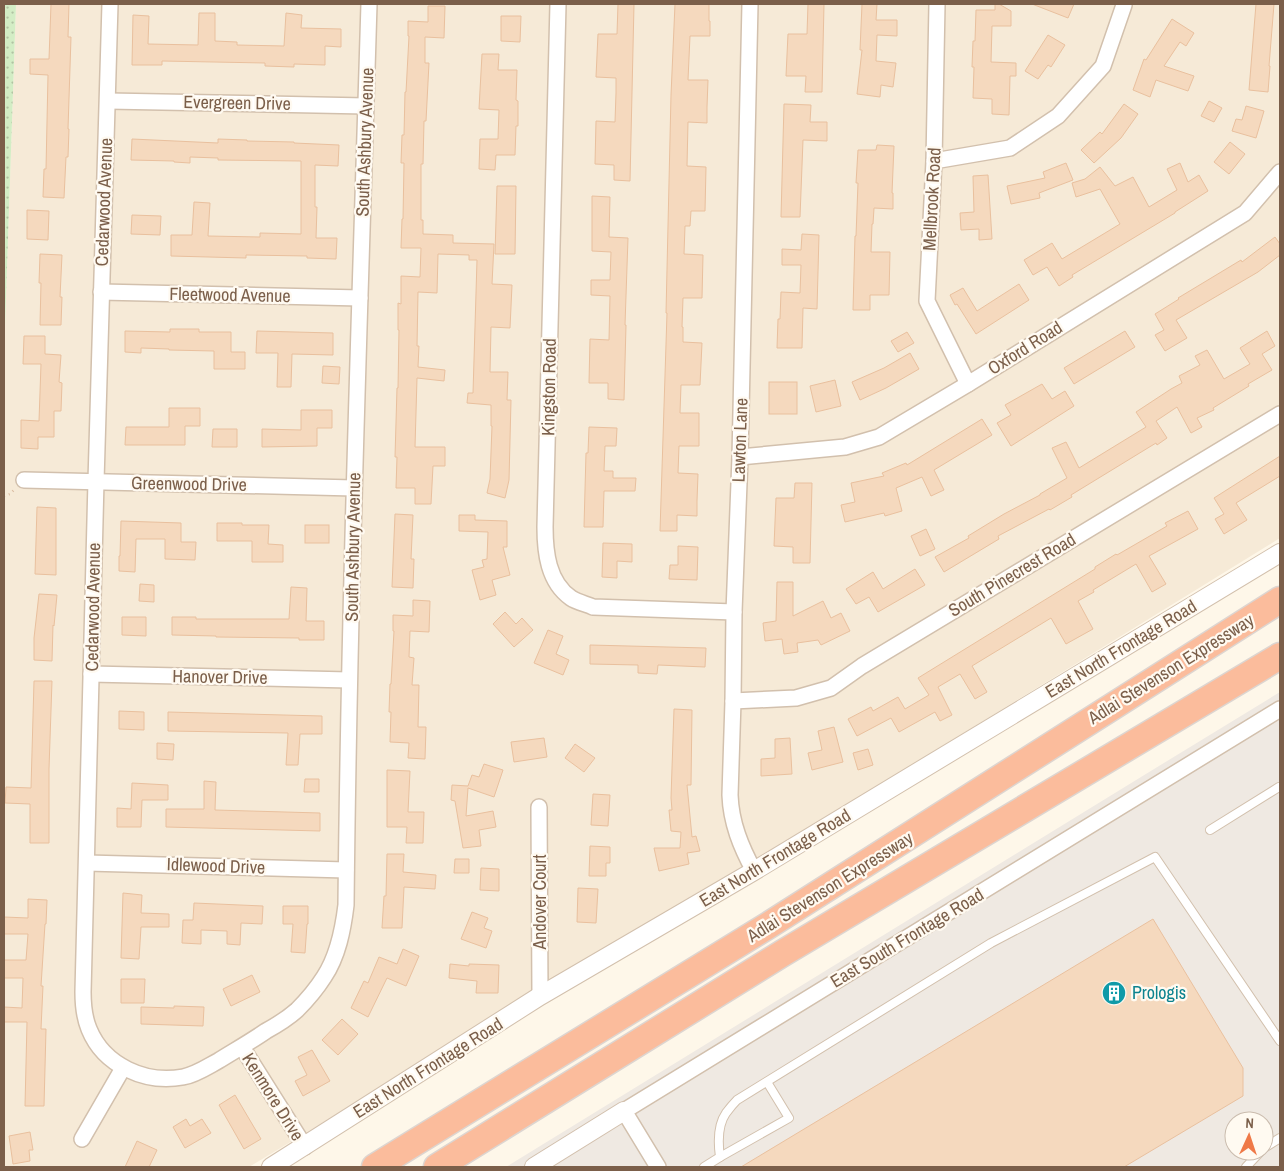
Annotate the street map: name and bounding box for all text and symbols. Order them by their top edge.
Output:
street label: South Ashbury Avenue [349,67,380,217]
street label: Evergreen Drive [183,89,291,116]
street label: Cedarwood Avenue [89,137,118,267]
street label: Mellbrook Road [916,147,947,251]
street label: Fleetwood Avenue [169,281,291,308]
street label: Oxford Road [983,315,1067,380]
street label: Kingston Road [535,338,562,436]
street label: Lawton Lane [726,397,753,483]
street label: Greenwood Drive [131,470,247,497]
street label: South Ashbury Avenue [339,472,366,622]
street label: South Pinecrest Road [943,527,1080,622]
street label: Cedarwood Avenue [79,542,106,671]
street label: East North Frontage Road [1040,593,1201,704]
street label: Adlai Stevenson Expressway [1082,607,1259,730]
street label: Hanover Drive [172,663,268,690]
street label: East North Frontage Road [694,802,855,913]
street label: Adlai Stevenson Expressway [741,825,918,948]
street label: Idlewood Drive [166,851,266,880]
street label: Andover Court [527,854,552,951]
street label: East South Frontage Road [825,882,988,993]
building icon: Prologis [1101,980,1127,1006]
place label: Prologis [1132,980,1186,1005]
street label: East North Frontage Road [348,1011,507,1124]
street label: Kenmore Drive [237,1048,310,1145]
north arrow [1224,1111,1274,1161]
text: N [1245,1114,1254,1132]

